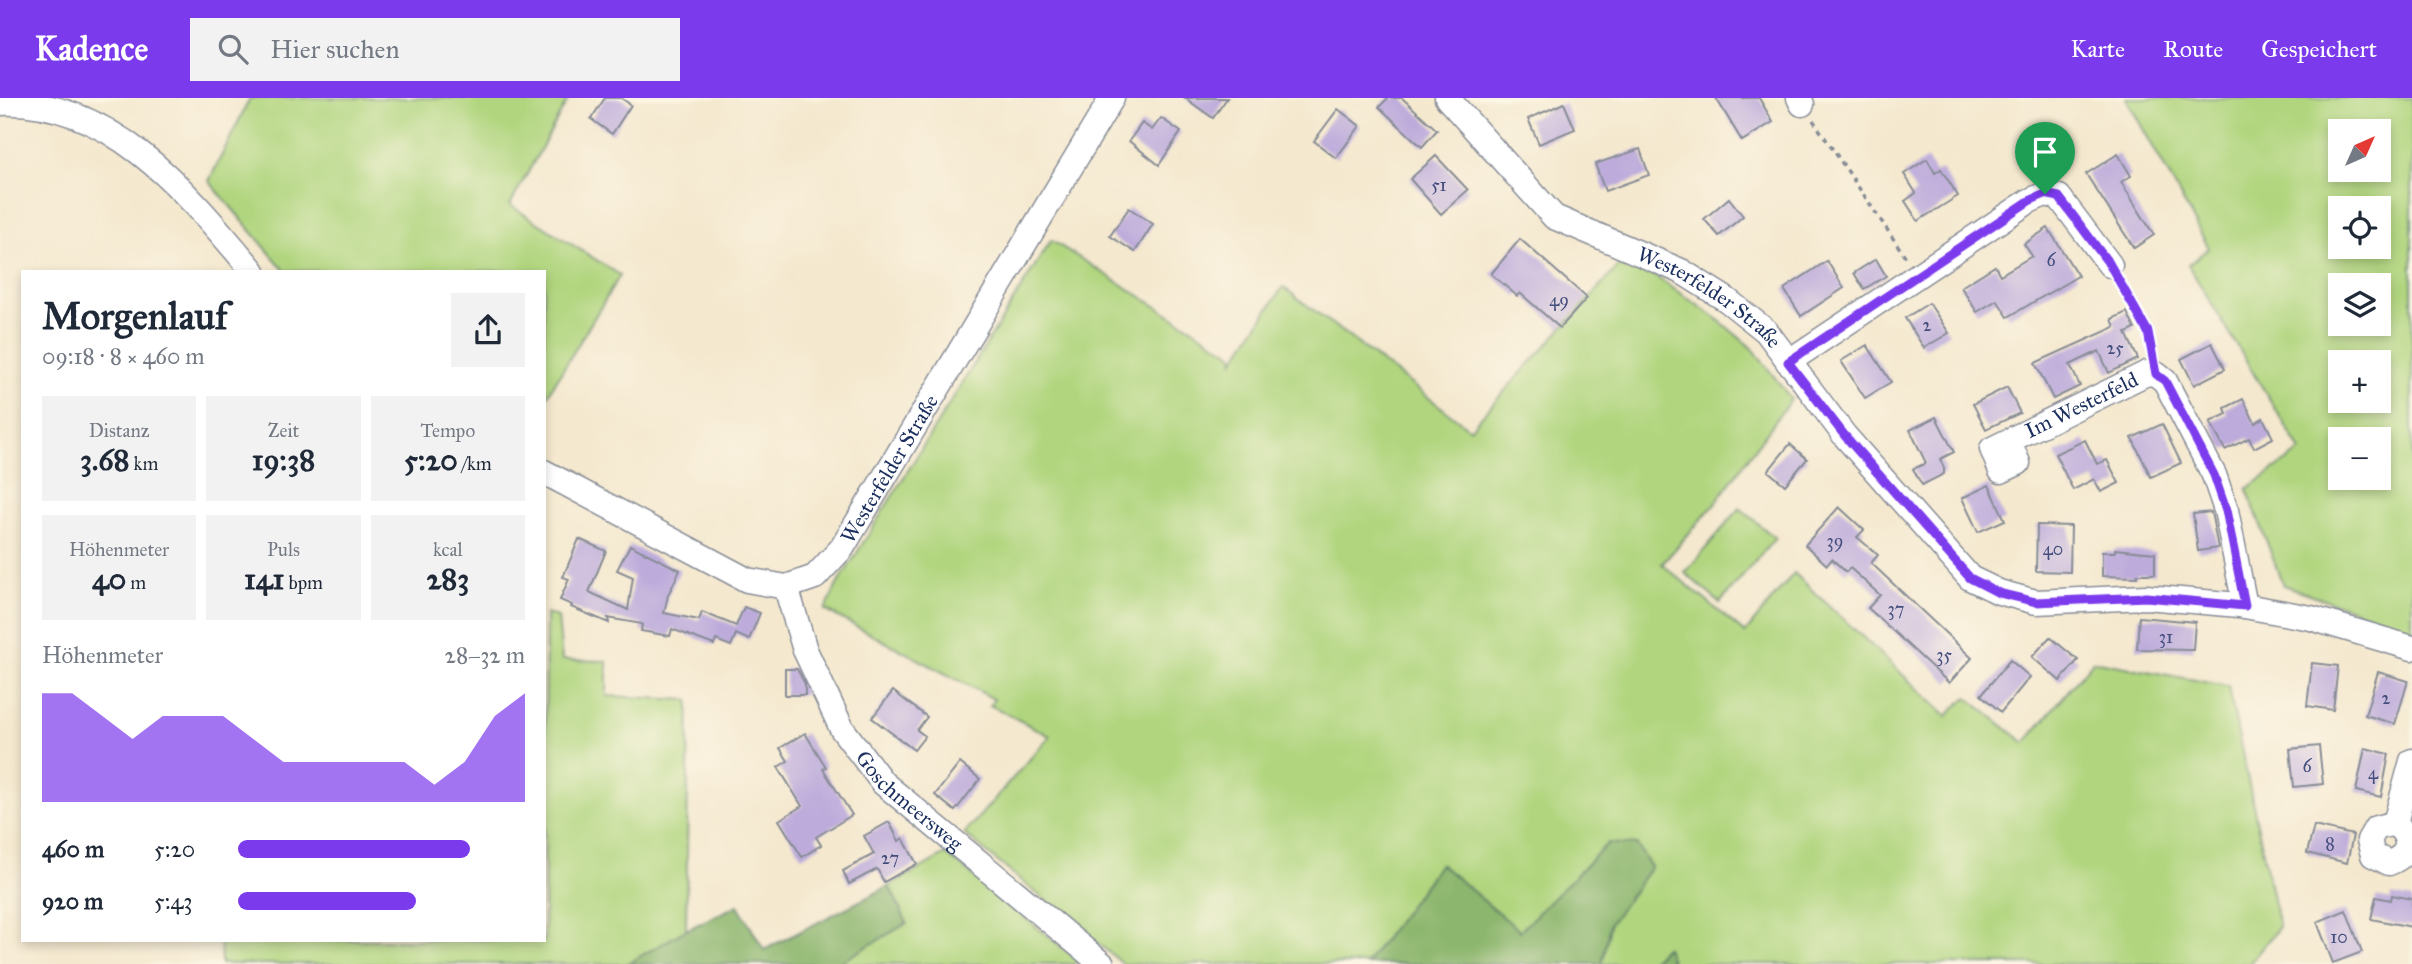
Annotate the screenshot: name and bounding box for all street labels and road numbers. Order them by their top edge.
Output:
street label: Westerfelder Straße [1633,241,1787,353]
street label: Im Westerfeld [2021,366,2143,444]
street label: Westerfelder Straße [835,390,944,548]
street label: Goschmeersweg [850,745,968,857]

